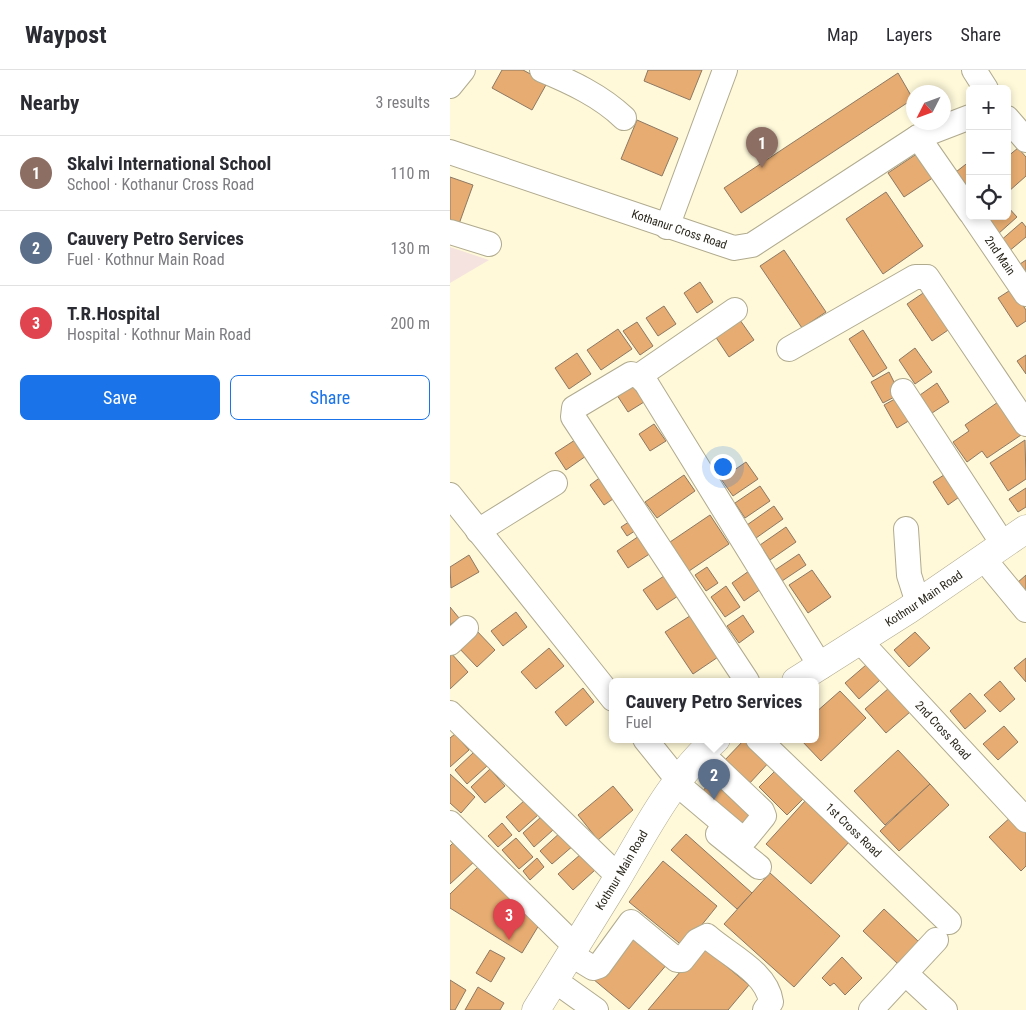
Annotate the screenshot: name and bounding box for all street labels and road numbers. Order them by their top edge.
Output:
street label: Kothanur Cross Road [630,207,729,252]
street label: 2nd Main [982,234,1018,278]
street label: Kothnur Main Road [883,568,965,630]
street label: 2nd Cross Road [912,698,974,763]
street label: 1st Cross Road [822,800,884,860]
street label: Kothnur Main Road [593,828,651,913]

